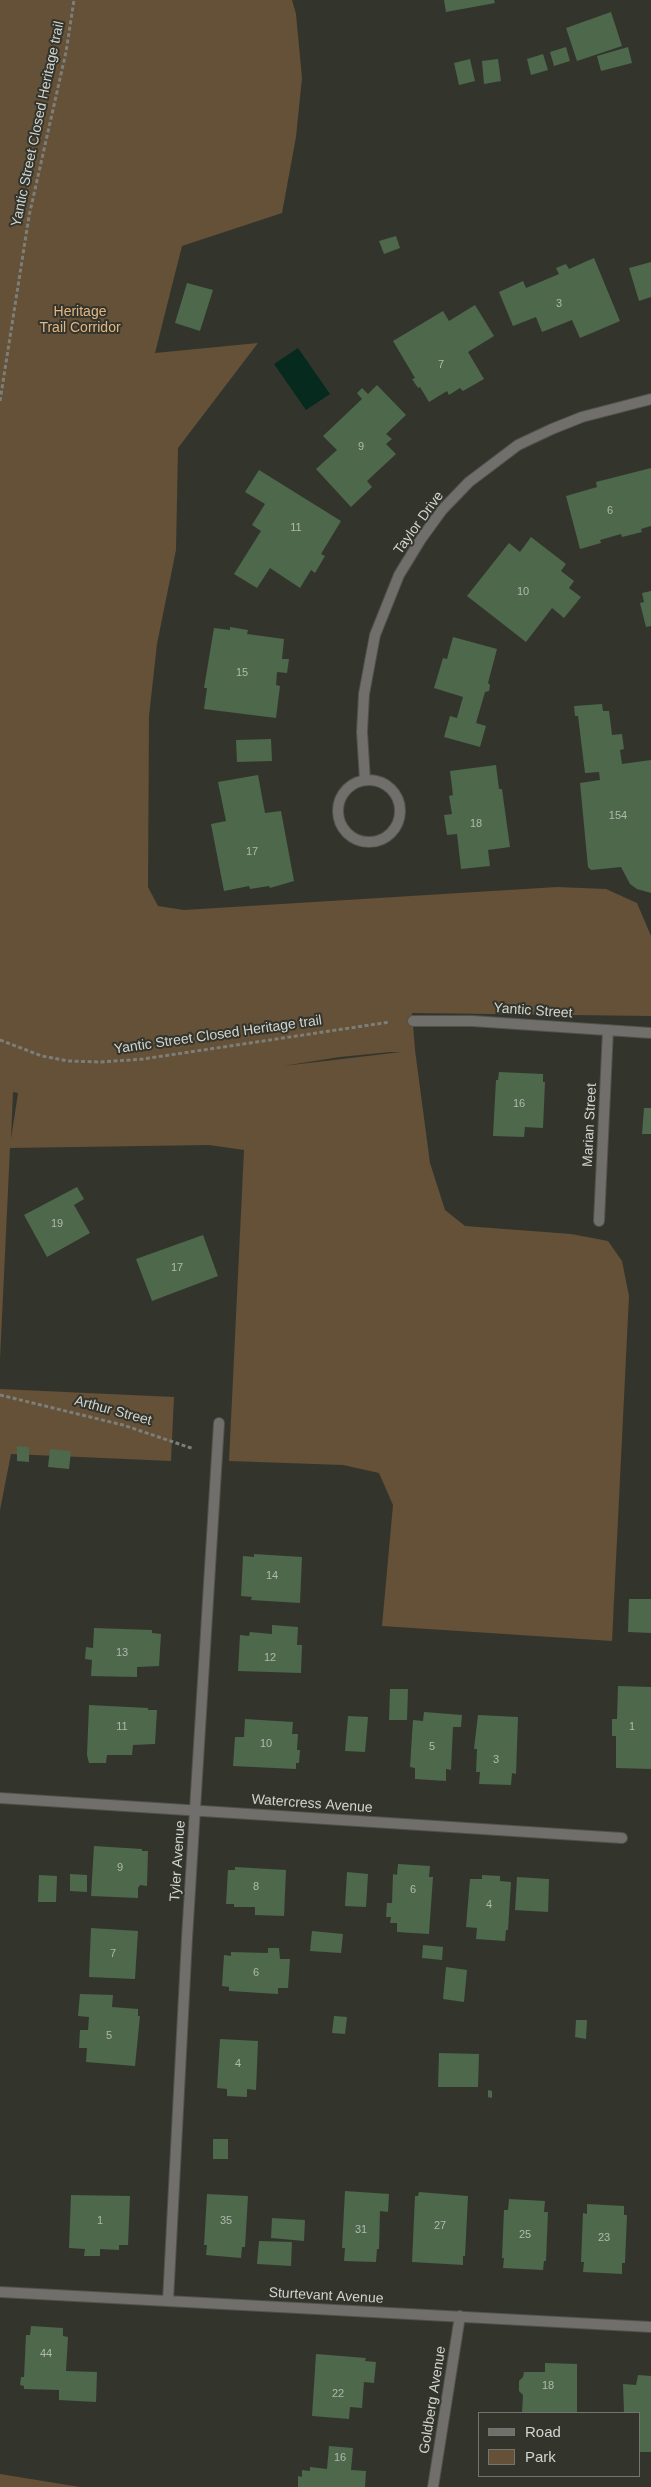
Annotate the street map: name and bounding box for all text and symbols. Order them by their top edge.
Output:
street label: Yantic Street Closed Heritage trail [8,20,68,228]
house number: 3 [556,297,562,311]
park label: Heritage Trail Corridor [39,304,121,336]
house number: 7 [438,358,444,372]
house number: 9 [358,440,364,454]
street label: Taylor Drive [390,488,448,558]
house number: 6 [607,504,613,518]
house number: 11 [290,521,302,535]
house number: 10 [517,585,529,599]
house number: 15 [236,666,248,680]
house number: 154 [609,809,627,823]
house number: 18 [470,817,482,831]
house number: 17 [246,845,258,859]
street label: Yantic Street [493,1000,573,1022]
street label: Yantic Street Closed Heritage trail [113,1012,323,1058]
street label: Marian Street [579,1083,601,1167]
house number: 16 [513,1097,525,1111]
house number: 19 [51,1217,63,1231]
house number: 17 [171,1261,183,1275]
street label: Arthur Street [72,1393,154,1429]
house number: 14 [266,1569,278,1583]
house number: 13 [116,1646,128,1660]
house number: 12 [264,1651,276,1665]
house number: 11 [116,1720,128,1734]
house number: 1 [629,1720,635,1734]
house number: 10 [260,1737,272,1751]
house number: 5 [429,1740,435,1754]
house number: 3 [493,1753,499,1767]
street label: Watercress Avenue [251,1791,373,1817]
street label: Tyler Avenue [167,1820,189,1902]
house number: 9 [117,1861,123,1875]
house number: 8 [253,1880,259,1894]
house number: 6 [410,1883,416,1897]
house number: 4 [486,1898,492,1912]
house number: 7 [110,1947,116,1961]
house number: 6 [253,1966,259,1980]
house number: 5 [106,2029,112,2043]
house number: 4 [235,2057,241,2071]
house number: 1 [97,2214,103,2228]
house number: 35 [220,2214,232,2228]
house number: 27 [434,2219,446,2233]
house number: 31 [355,2223,367,2237]
house number: 25 [519,2228,531,2242]
house number: 23 [598,2231,610,2245]
street label: Sturtevant Avenue [268,2285,384,2307]
street label: Goldberg Avenue [416,2345,450,2455]
house number: 44 [40,2347,52,2361]
house number: 18 [542,2379,554,2393]
house number: 22 [332,2387,344,2401]
legend [478,2412,641,2477]
text: Road [525,2423,561,2440]
text: Park [525,2448,556,2465]
house number: 16 [334,2451,346,2465]

